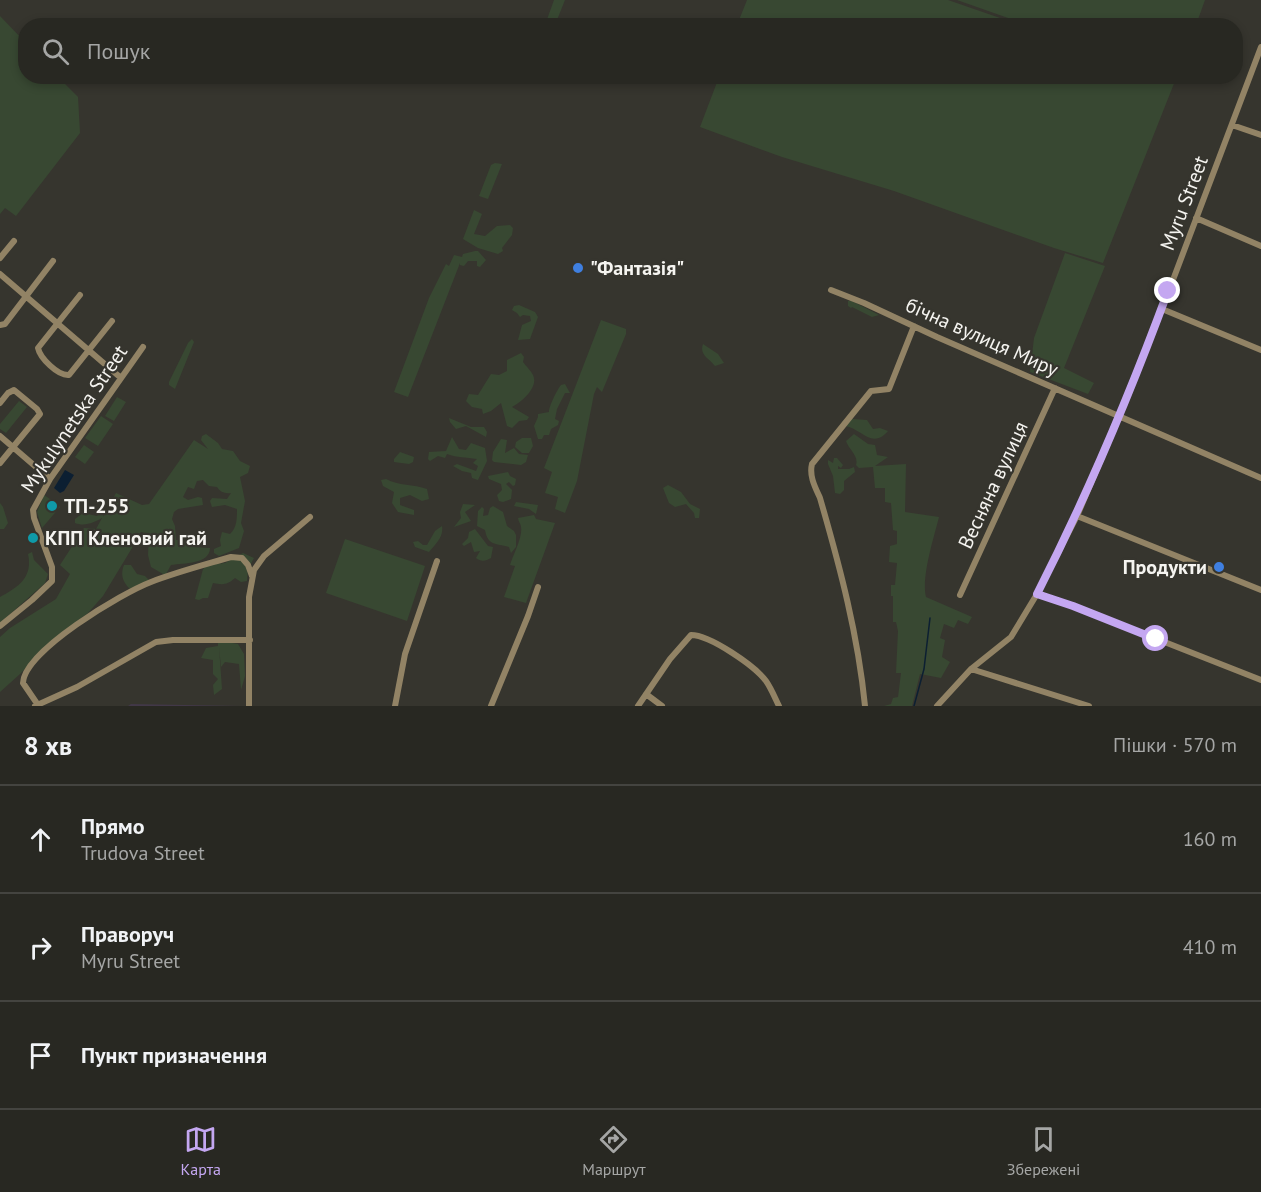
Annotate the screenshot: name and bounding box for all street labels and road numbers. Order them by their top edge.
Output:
street label: Myru Street [1154,152,1214,254]
street label: бічна вулиця Миру [902,292,1063,383]
street label: Mykulynetska Street [15,340,133,498]
street label: Весняна вулиця [952,417,1034,553]

